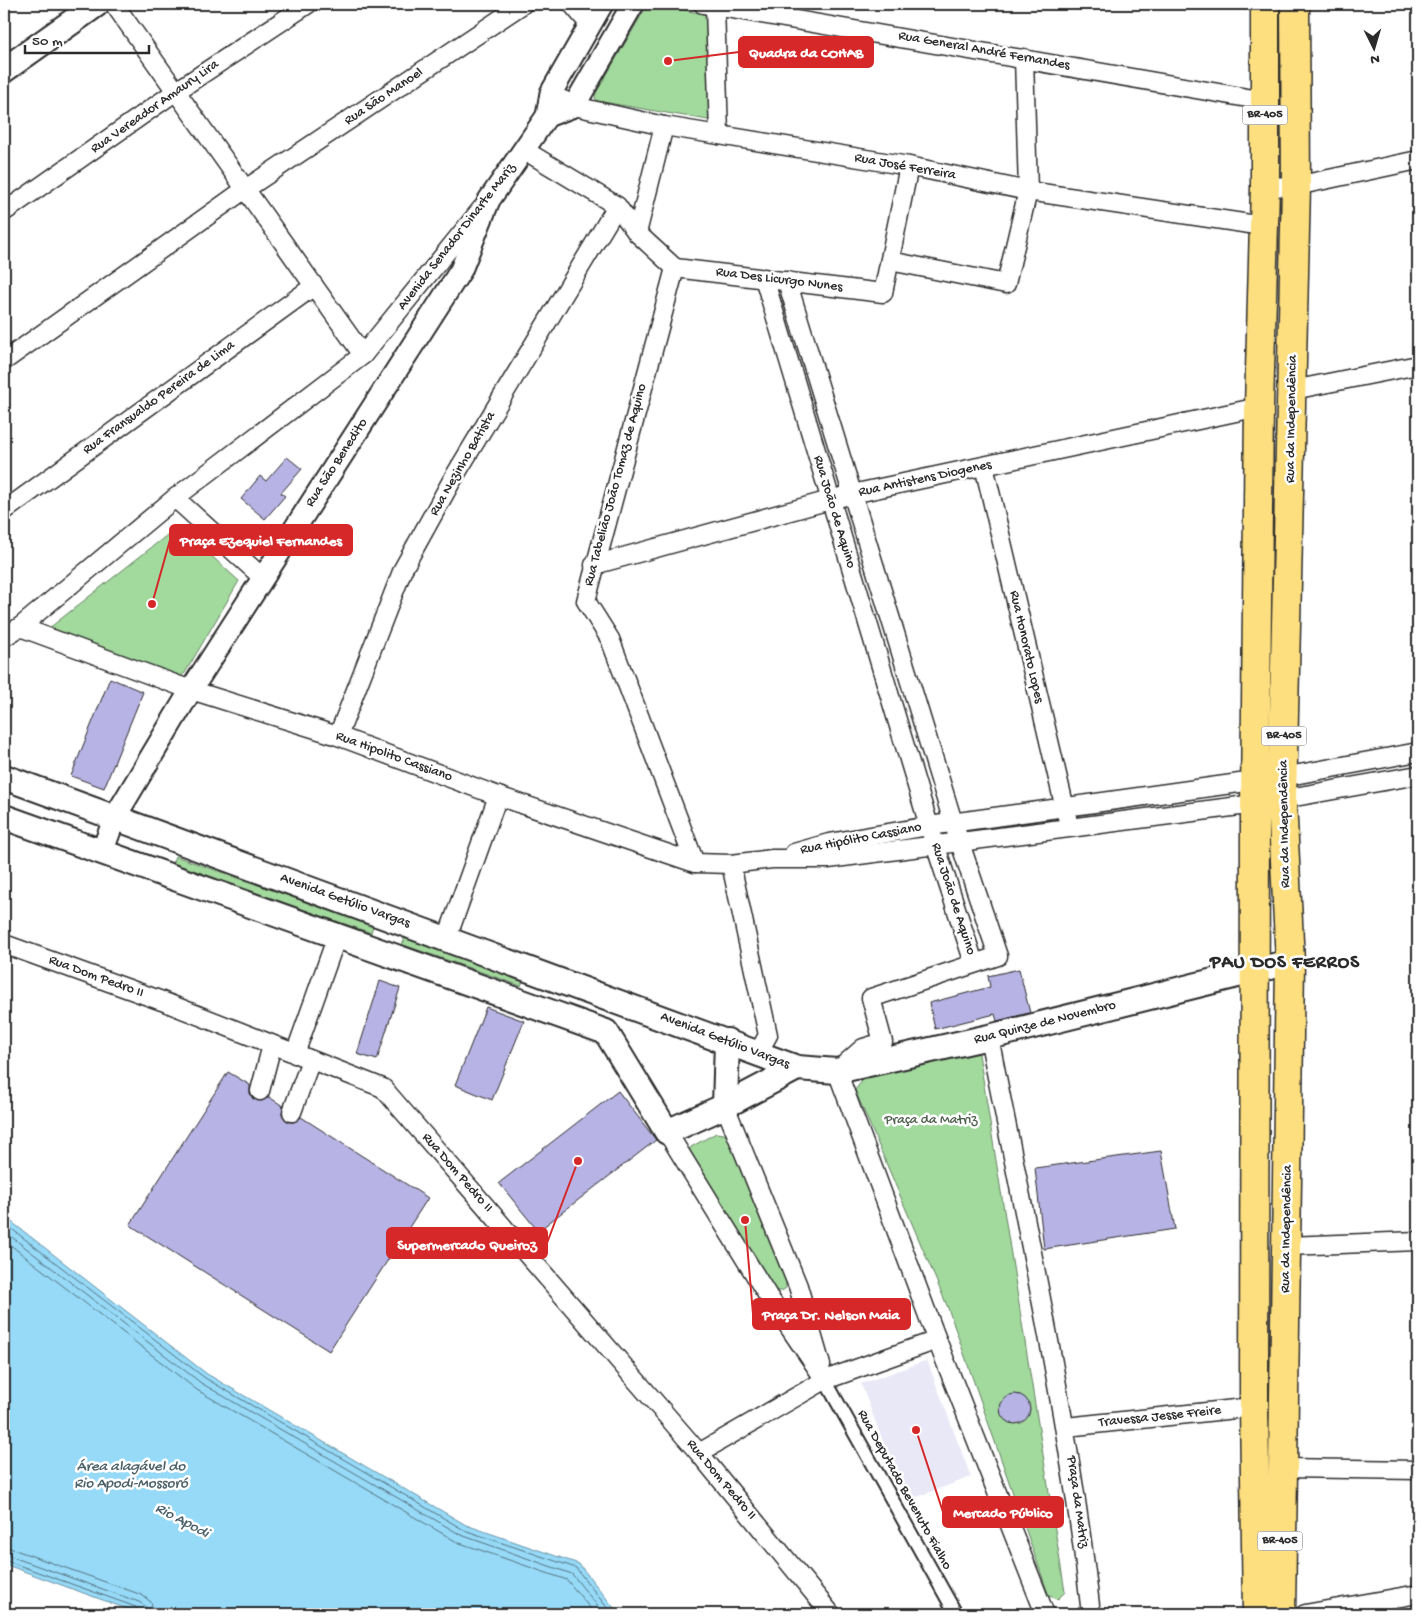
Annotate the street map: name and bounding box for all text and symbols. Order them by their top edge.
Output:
scale bar [25,22,149,54]
north arrow [1350,22,1400,72]
street label: Rua General André Fernandes [897,28,1072,75]
text: 50 m [32,33,63,51]
callout: Quadra da COHAB [739,37,873,67]
text: Quadra da COHAB [749,45,864,63]
text: N [1370,50,1380,67]
street label: Rua Vereador Amaury Lira [88,56,223,158]
street label: Rua São Manoel [341,64,427,130]
road number: BR-405 [1242,106,1288,124]
street label: Rua José Ferreira [853,150,958,184]
street label: Avenida Senador Dinarte Mariz [394,159,520,314]
street label: Rua Des Licurgo Nunes [715,264,844,296]
street label: Rua Fransualdo Pereira de Lima [80,336,239,459]
street label: Rua da Independência [1282,354,1302,483]
street label: Rua Tabelião João Tomaz de Aquino [581,382,651,588]
street label: Rua Nezinho Batista [426,408,500,519]
street label: Rua São Benedito [302,415,372,511]
street label: Rua João de Aquino [809,454,859,570]
street label: Rua Antistens Diogenes [857,456,994,501]
callout: Praça Ezequiel Fernandes [170,525,352,555]
text: Praça Ezequiel Fernandes [179,533,343,551]
street label: Rua Honorato Lopes [1005,589,1047,706]
road number: BR-405 [1262,726,1306,746]
street label: Rua Hipolito Cassiano [333,728,455,786]
street label: Rua da Independência [1275,759,1295,888]
street label: Rua Hipólito Cassiano [799,819,923,859]
street label: Rua João de Aquino [927,841,979,957]
street label: Avenida Getúlio Vargas [278,870,413,933]
street label: Rua Dom Pedro II [46,952,146,1002]
district label: PAU DOS FERROS [1209,952,1360,975]
street label: Rua Quinze de Novembro [972,997,1118,1049]
street label: Avenida Getúlio Vargas [658,1008,793,1074]
park label: Praça da Matriz [884,1112,978,1129]
street label: Rua Dom Pedro II [418,1130,496,1216]
street label: Rua da Independência [1277,1164,1297,1293]
callout: Supermercado Queiroz [387,1228,547,1258]
text: Supermercado Queiroz [397,1237,538,1255]
callout: Praça Dr. Nelson Maia [753,1299,910,1329]
text: Praça Dr. Nelson Maia [761,1307,900,1325]
street label: Travessa Jesse Freire [1097,1402,1223,1432]
street label: Rua Deputado Bevenuto Fialho [853,1407,955,1573]
street label: Rua Dom Pedro II [682,1436,760,1524]
street label: Praça da Matriz [1062,1454,1092,1550]
water label: Área alagável do Rio Apodi-Mossoró [74,1458,189,1493]
callout: Mercado Público [943,1497,1063,1527]
water label: Rio Apodi [152,1499,214,1543]
text: Mercado Público [953,1505,1053,1523]
road number: BR-405 [1258,1532,1302,1550]

